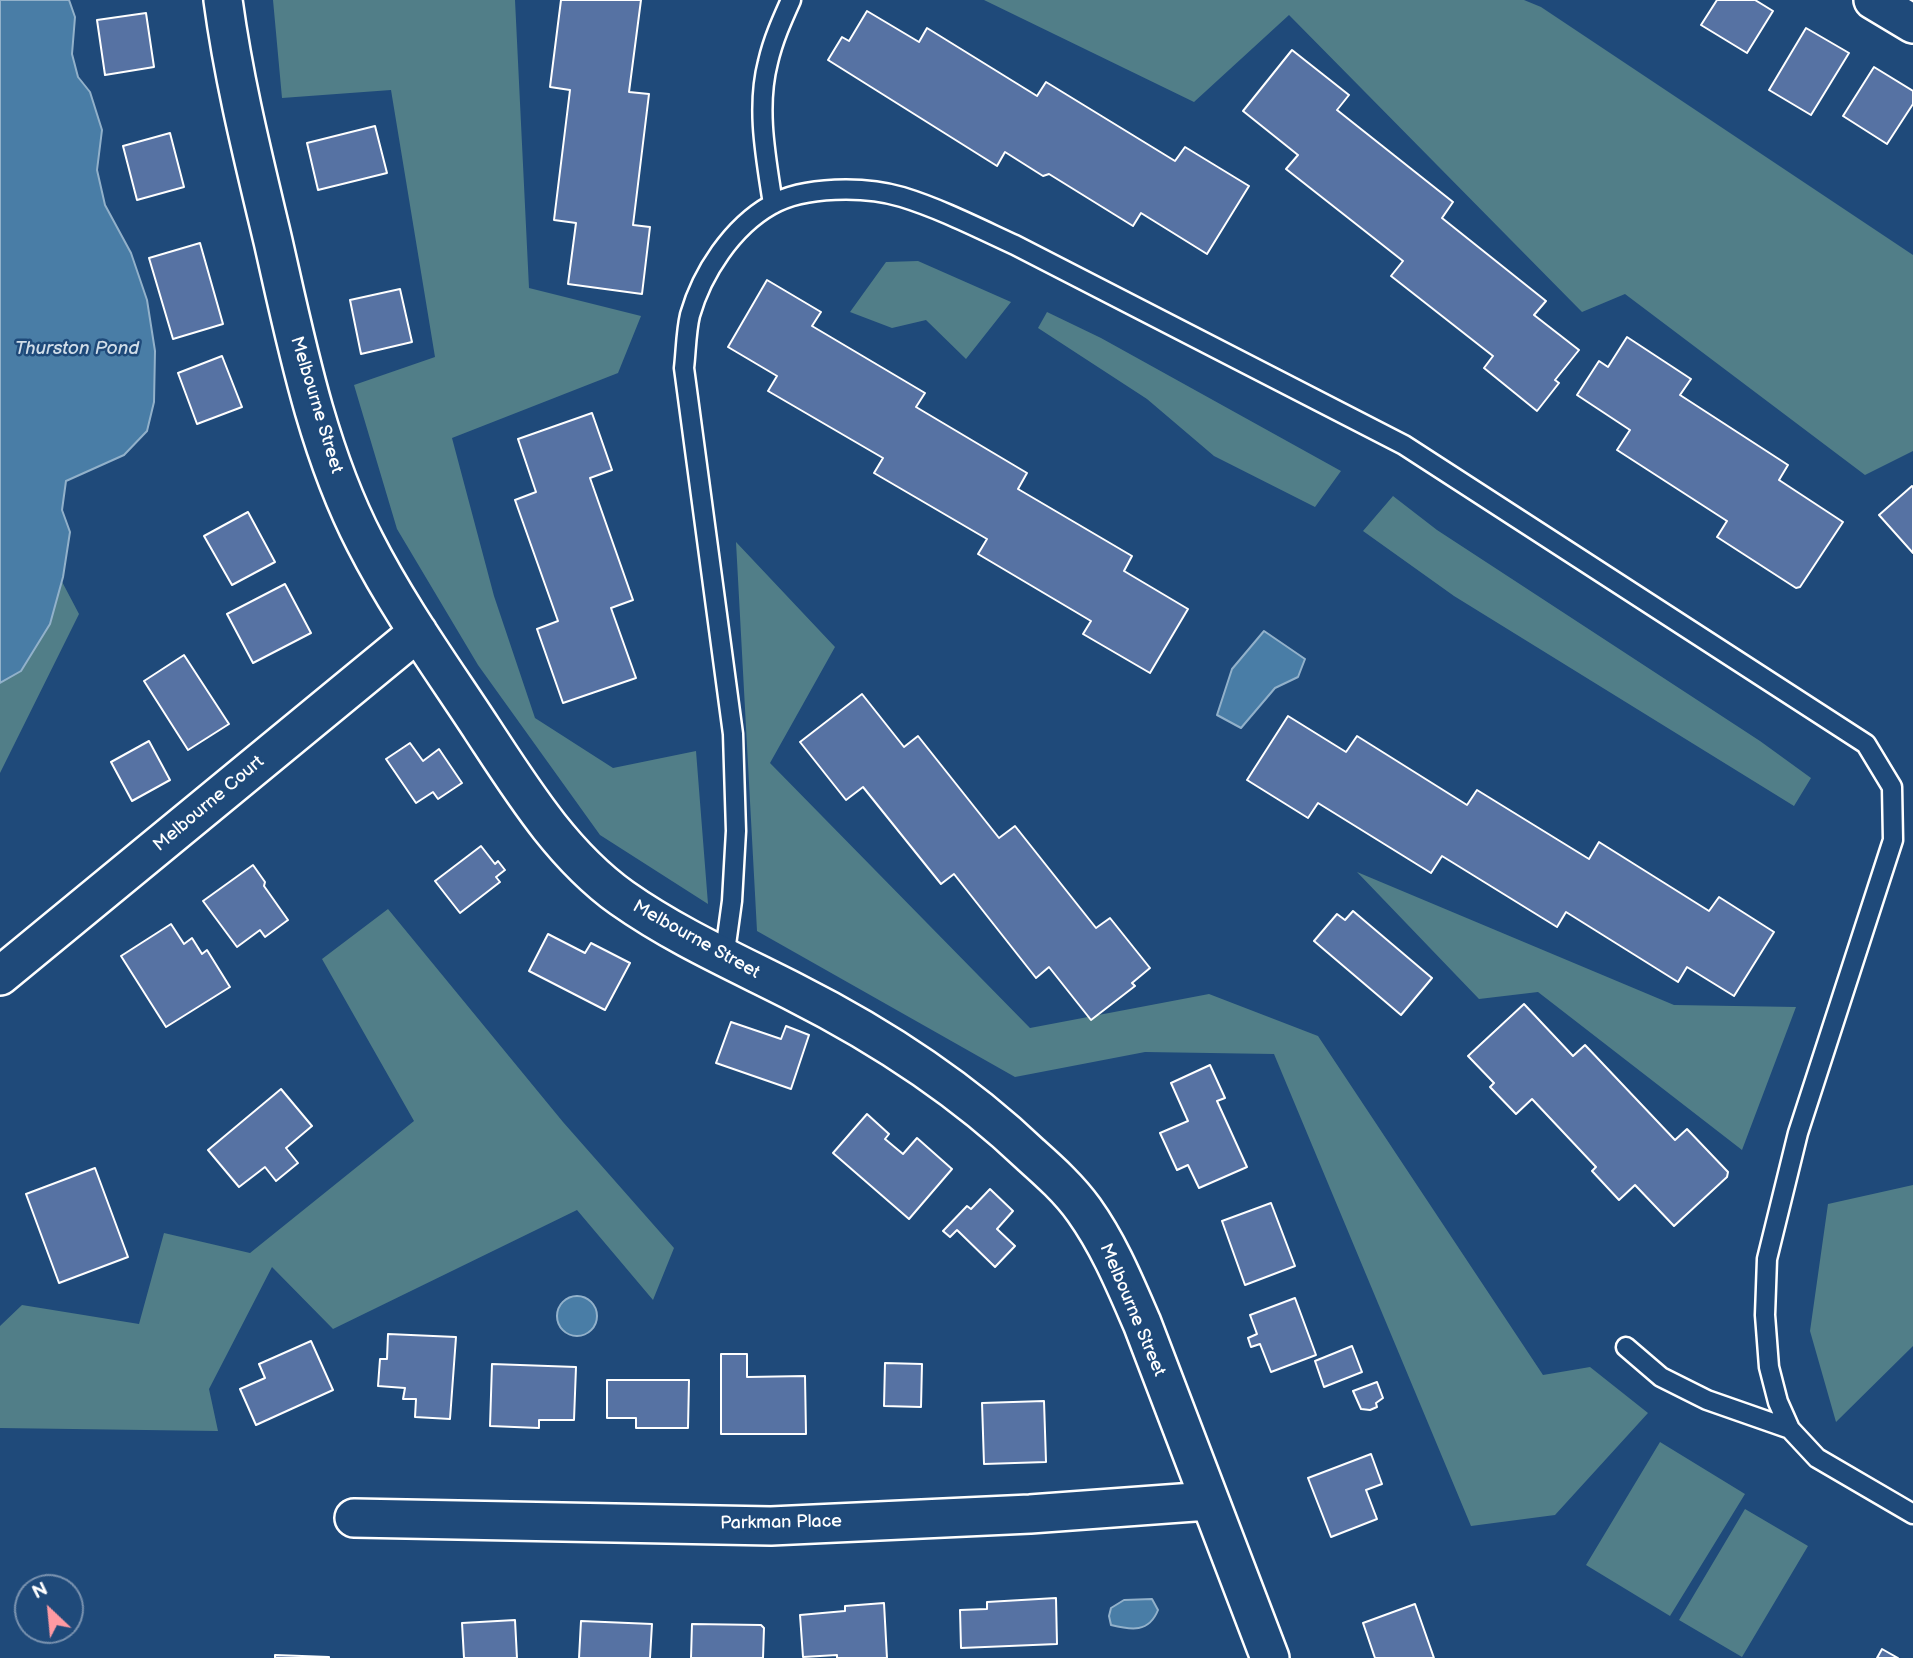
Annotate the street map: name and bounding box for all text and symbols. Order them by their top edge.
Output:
street label: Melbourne Street [285,334,347,476]
water label: Thurston Pond [15,338,139,360]
street label: Melbourne Court [149,751,269,857]
street label: Melbourne Street [629,896,763,984]
street label: Melbourne Street [1094,1240,1170,1380]
street label: Parkman Place [720,1511,842,1535]
north arrow [14,1574,84,1644]
text: N [29,1578,52,1605]

